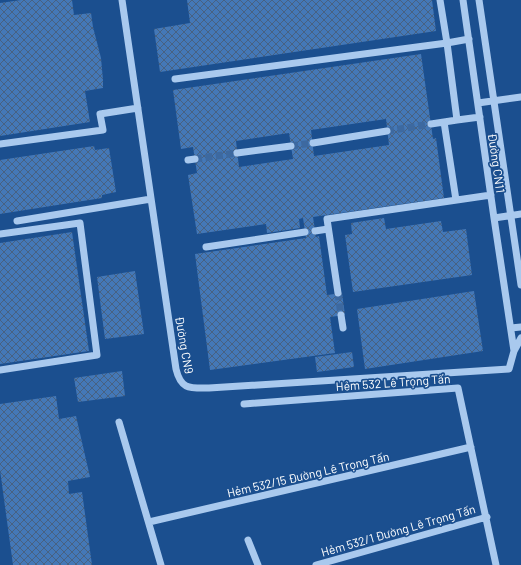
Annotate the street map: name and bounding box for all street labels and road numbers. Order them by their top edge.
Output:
street label: Đường CN11 [486,132,508,194]
street label: Đường CN9 [173,315,197,375]
street label: Hẻm 532 Lê Trọng Tấn [335,371,451,393]
street label: Hẻm 532/15 Đường Lê Trọng Tấn [225,448,391,500]
street label: Hẻm 532/1 Đường Lê Trọng Tấn [319,501,477,559]

